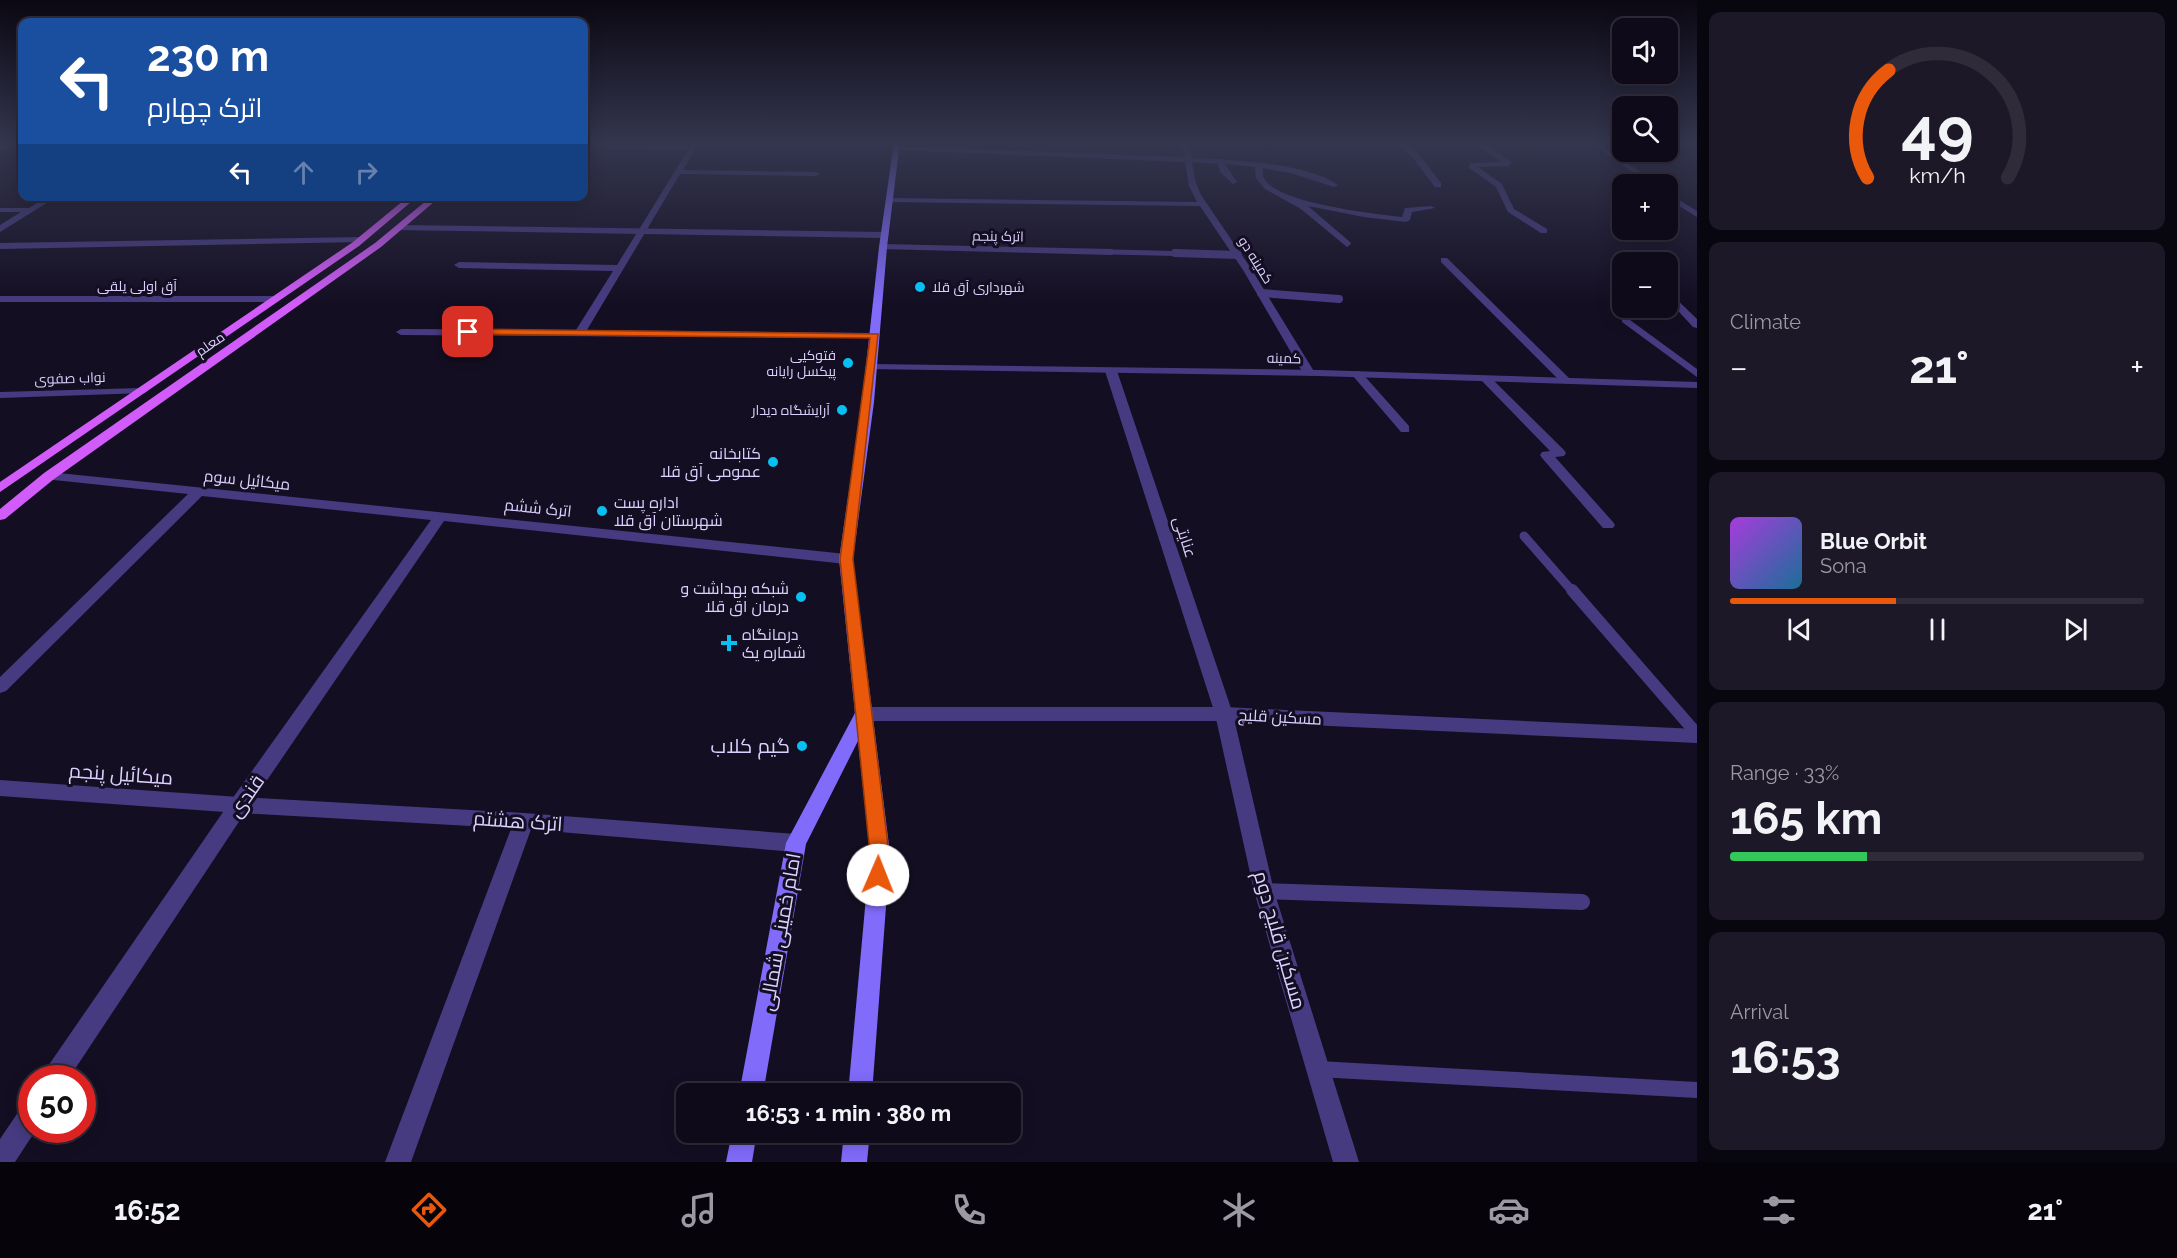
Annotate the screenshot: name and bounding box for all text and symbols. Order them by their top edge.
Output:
map controls [1612,18,1678,318]
button: sound [1612,18,1678,84]
text: 230 m [147,32,269,81]
icon: left [48,42,126,120]
text: اترک چهارم [147,92,262,123]
text: 49 [1901,93,1973,167]
button: search [1612,96,1678,162]
icon: left [224,156,257,189]
icon: ahead [287,156,320,189]
icon: right [350,156,383,189]
text: km/h [1909,163,1965,188]
button: + [1612,174,1678,240]
street label: اترک پنجم [972,228,1024,246]
street label: کمینه دو [1235,233,1277,287]
button: − [1612,252,1678,318]
street label: آق اولی یلقی [97,278,177,295]
place label: شهرداری آق قلا [932,279,1025,296]
marker: شهرداری آق قلا [913,280,927,294]
pin [442,306,493,357]
text: Climate [1730,310,1801,334]
icon: arrive [451,315,484,348]
street label: معلم [193,328,229,361]
text: 21° [1909,341,1969,394]
place label: فتوکپی پیکسل رایانه [766,347,836,381]
text: − [1730,348,1748,387]
text: + [2130,348,2144,387]
street label: کمینه [1267,350,1301,366]
marker: فتوکپی پیکسل رایانه [841,356,855,370]
street label: نواب صفوی [34,369,106,387]
place label: آرایشگاه دیدار [751,402,830,418]
marker: آرایشگاه دیدار [835,403,849,417]
place label: کتابخانه عمومی آق قلا [660,444,761,482]
marker: کتابخانه عمومی آق قلا [766,455,780,469]
street label: میکائیل سوم [203,466,291,496]
place label: اداره پست شهرستان آق قلا [614,493,723,531]
street label: اترک ششم [503,495,573,523]
marker: اداره پست شهرستان آق قلا [595,504,609,518]
street label: عنایتی [1169,514,1201,560]
text: Blue Orbit [1820,528,1927,554]
text: Sona [1820,554,1867,578]
place label: شبکه بهداشت و درمان اق قلا [680,579,789,617]
marker: شبکه بهداشت و درمان اق قلا [794,590,808,604]
icon: previous [1783,613,1816,646]
icon: pause [1921,613,1954,646]
icon: next [2059,613,2092,646]
place label: درمانگاه شماره یک [742,625,806,662]
marker: درمانگاه شماره یک [720,634,738,652]
street label: مسکین قلیچ [1238,705,1322,731]
place label: گیم کلاب [711,734,790,760]
marker: گیم کلاب [795,739,809,753]
street label: میکائیل پنجم [68,758,174,792]
text: Range · 33% [1730,761,1839,785]
street label: قندی [223,770,270,823]
text: 165 km [1730,792,1882,845]
street label: اترک هشتم [472,806,564,838]
position arrow [846,843,910,907]
street label: امام خمینی شمالی [754,851,808,1013]
street label: مسکین قلیچ دوم [1247,868,1311,1013]
text: Arrival [1730,1000,1789,1024]
text: 16:53 [1730,1031,1841,1084]
speed limit sign: 50 [18,1065,96,1143]
text: 16:53 · 1 min · 380 m [746,1100,951,1126]
icon: directions [408,1189,450,1231]
icon: music [678,1189,720,1231]
icon: phone [948,1189,990,1231]
icon: climate [1218,1189,1260,1231]
icon: car [1488,1189,1530,1231]
icon: filters [1758,1189,1800,1231]
text: 16:52 [114,1195,181,1226]
text: 21° [2027,1195,2063,1226]

